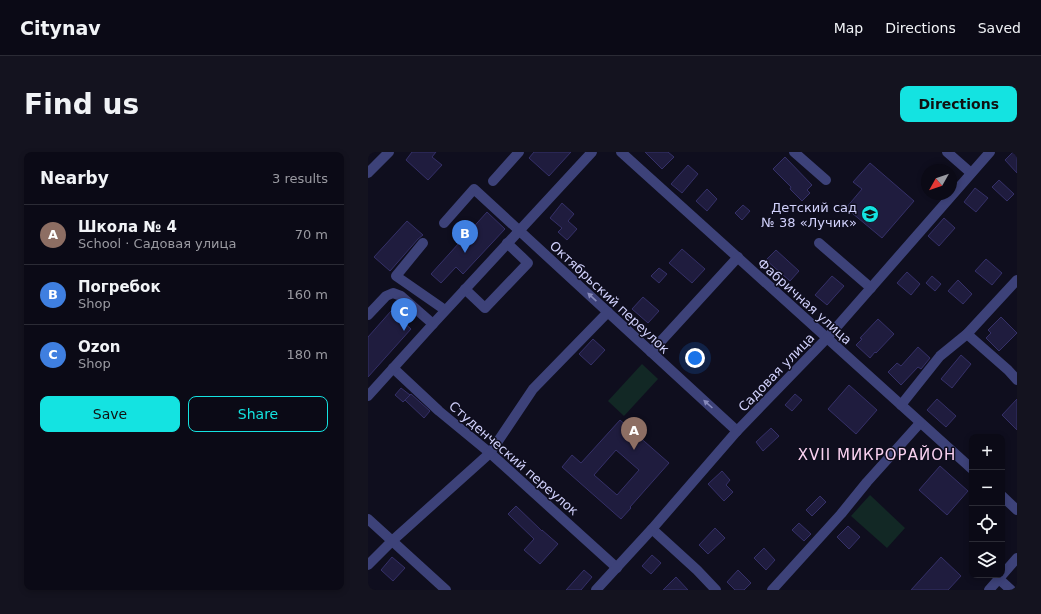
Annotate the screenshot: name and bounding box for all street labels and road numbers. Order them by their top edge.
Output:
street label: Октябрьский переулок [547,238,673,357]
street label: Фабричная улица [755,255,855,348]
street label: Садовая улица [735,330,817,415]
street label: Студенческий переулок [446,398,581,519]

